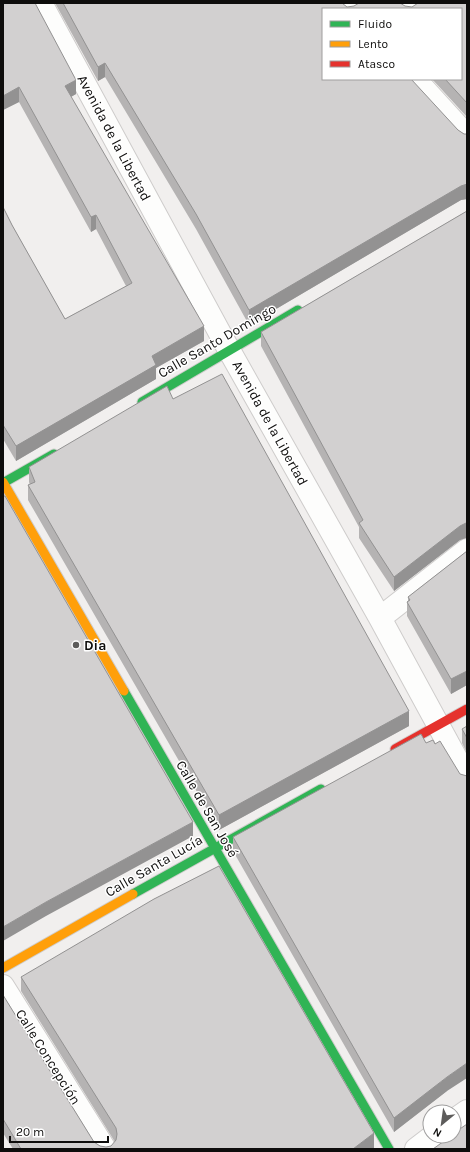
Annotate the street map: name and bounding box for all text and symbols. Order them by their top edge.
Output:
legend [322,8,462,80]
text: Fluido [358,17,392,31]
text: Lento [358,37,388,51]
text: Atasco [358,57,395,71]
street label: Avenida de la Libertad [74,72,154,204]
street label: Calle Santo Domingo [155,300,279,382]
street label: Avenida de la Libertad [229,358,311,488]
place label: Dia [84,637,106,654]
marker: Dia [71,640,81,650]
street label: Calle de San José [172,757,242,861]
street label: Calle Santa Lucía [102,831,206,901]
street label: Calle Concepción [12,1006,84,1108]
north arrow [422,1104,462,1144]
scale bar [10,1118,108,1144]
text: 20 m [16,1125,44,1139]
text: N [431,1125,444,1140]

